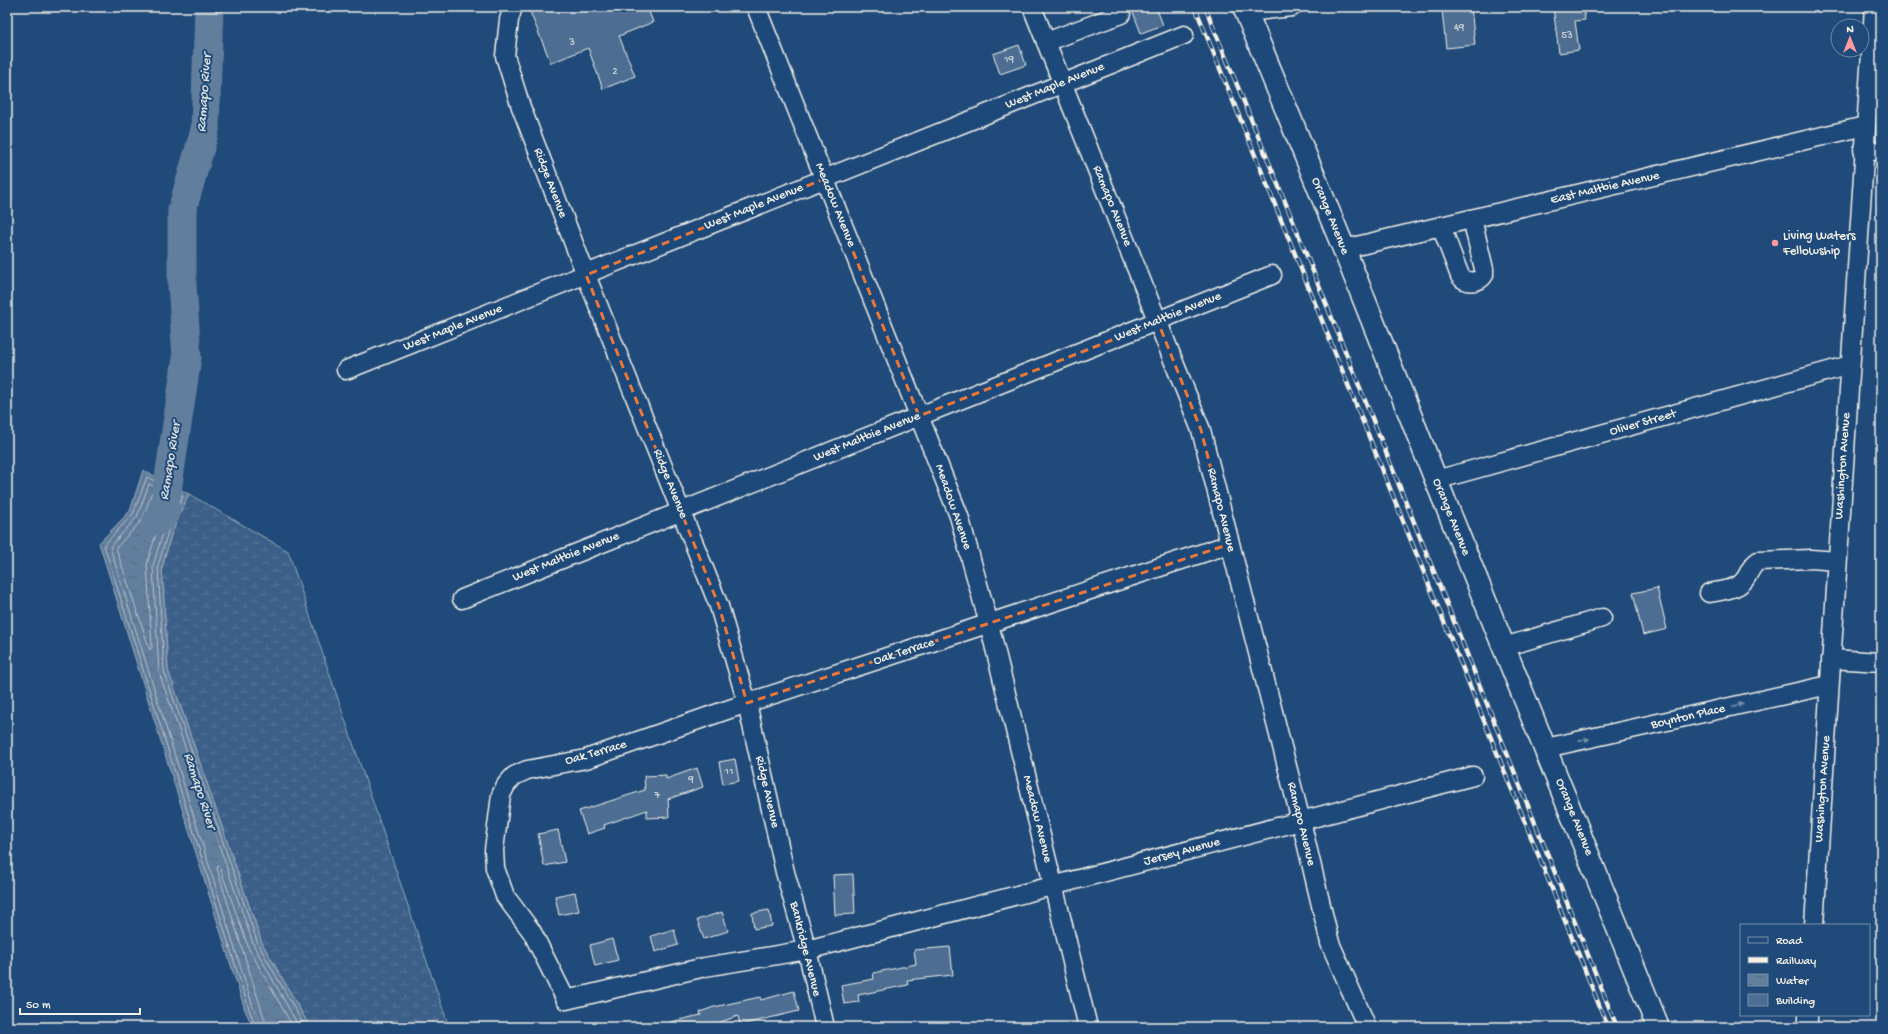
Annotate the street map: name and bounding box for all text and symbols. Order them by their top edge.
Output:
north arrow [1830,18,1870,58]
house number: 49 [1454,22,1465,34]
text: N [1846,24,1854,36]
house number: 53 [1561,30,1573,42]
house number: 3 [568,37,575,49]
water label: Ramapo River [194,50,216,133]
house number: 19 [1003,54,1014,66]
street label: West Maple Avenue [1003,59,1107,113]
house number: 2 [612,66,618,78]
street label: Ridge Avenue [530,146,570,220]
street label: Meadow Avenue [811,161,859,250]
street label: Ramapo Avenue [1089,163,1135,249]
street label: East Maltbie Avenue [1549,168,1661,208]
street label: Orange Avenue [1308,175,1352,257]
street label: West Maple Avenue [702,180,806,234]
place label: Living Waters Fellowship [1782,229,1857,259]
marker: Living Waters Fellowship [1770,238,1780,248]
street label: West Maltbie Avenue [1112,289,1224,345]
street label: West Maple Avenue [401,301,505,355]
street label: Oliver Street [1608,406,1680,440]
street label: West Maltbie Avenue [811,409,923,465]
street label: Washington Avenue [1832,412,1854,520]
water label: Ramapo River [156,418,186,501]
street label: Ridge Avenue [649,447,691,521]
street label: Meadow Avenue [931,462,975,552]
street label: Ramapo Avenue [1203,467,1239,554]
street label: Orange Avenue [1429,476,1473,558]
street label: West Maltbie Avenue [510,529,622,585]
street label: Oak Terrace [872,635,937,669]
street label: Boynton Place [1648,701,1727,733]
one-way arrow [1732,702,1745,708]
street label: Washington Avenue [1812,735,1834,843]
one-way arrow [1578,736,1590,742]
street label: Oak Terrace [564,737,629,769]
water label: Ramapo River [179,751,220,834]
street label: Ridge Avenue [751,754,783,830]
house number: 11 [724,766,733,778]
house number: 9 [687,774,694,786]
street label: Meadow Avenue [1019,774,1055,865]
street label: Orange Avenue [1552,776,1596,858]
street label: Ramapo Avenue [1283,781,1319,868]
house number: 7 [653,790,660,802]
street label: Jersey Avenue [1142,835,1222,869]
street label: Bankridge Avenue [786,899,824,998]
legend [1740,924,1870,1016]
text: Road [1776,935,1803,949]
text: Railway [1776,955,1816,969]
text: Water [1776,975,1810,989]
scale bar [20,990,140,1016]
text: Building [1775,995,1815,1009]
text: 50 m [26,999,51,1013]

